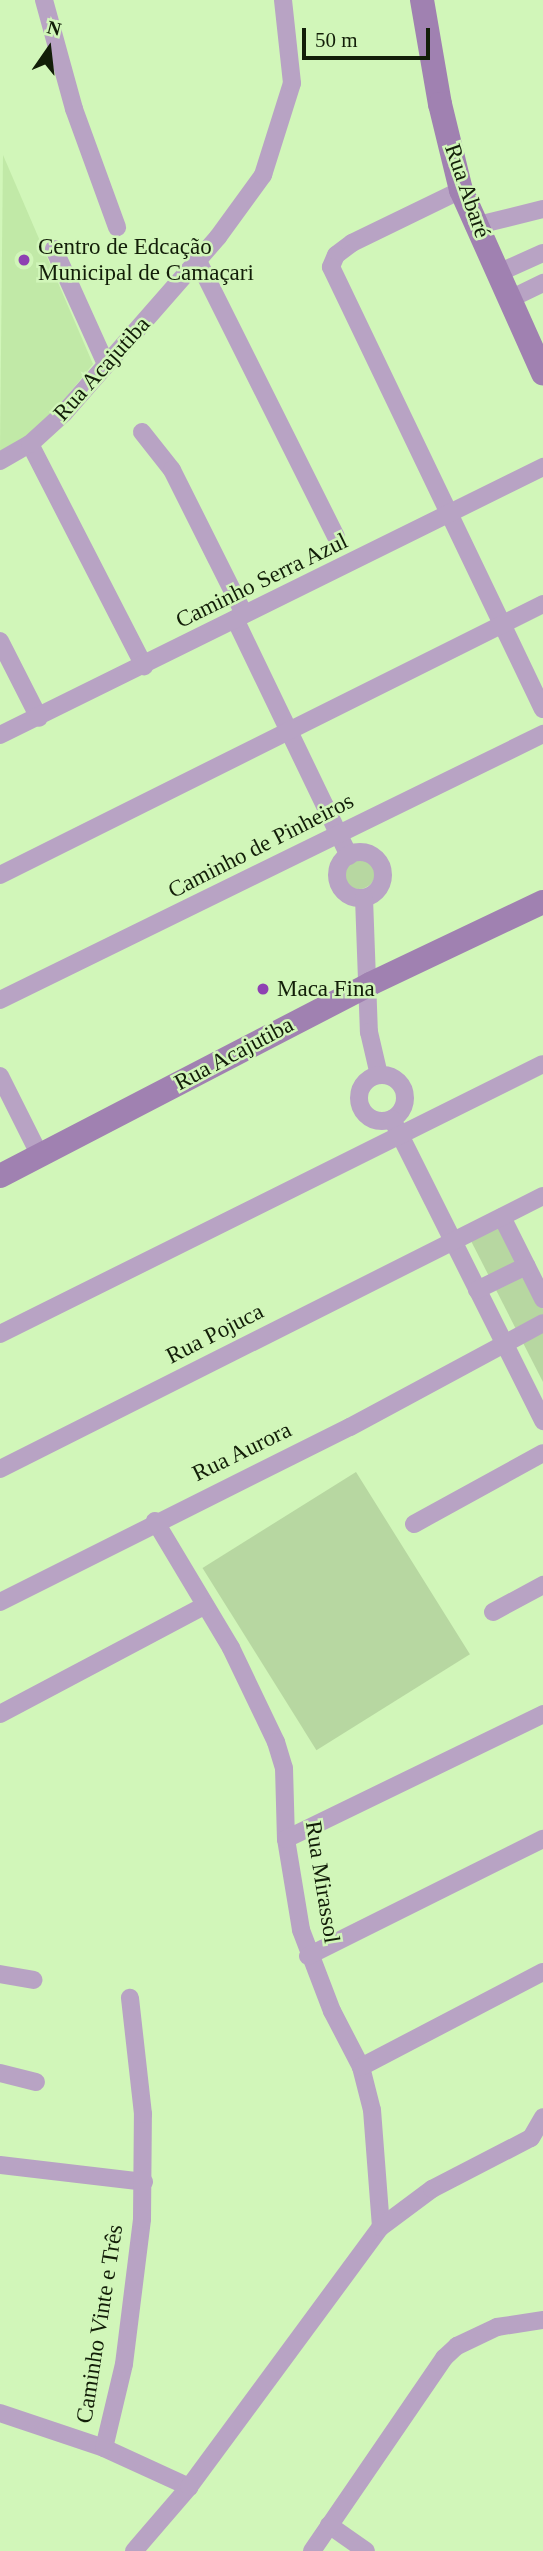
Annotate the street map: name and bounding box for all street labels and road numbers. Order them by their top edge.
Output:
street label: Rua Abaré [438,140,496,242]
street label: Rua Acajutiba [48,311,156,427]
street label: Caminho Serra Azul [171,527,353,635]
street label: Caminho de Pinheiros [164,787,358,905]
street label: Rua Acajutiba [169,1011,299,1097]
street label: Rua Pojuca [162,1298,268,1370]
street label: Rua Aurora [187,1416,297,1488]
street label: Rua Mirassol [299,1819,345,1945]
street label: Caminho Vinte e Três [71,2222,129,2426]

